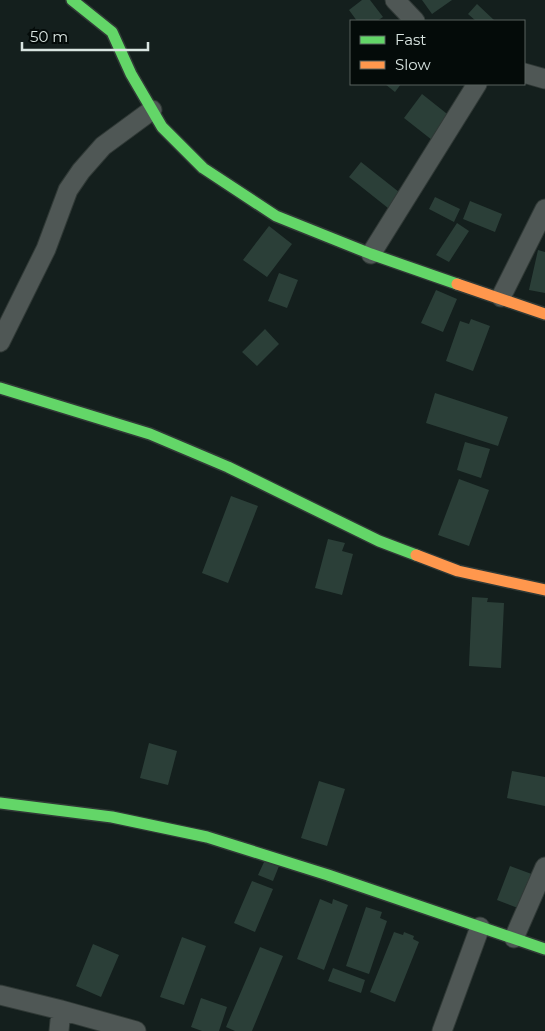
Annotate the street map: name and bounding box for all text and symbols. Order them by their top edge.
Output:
scale bar [22,20,149,52]
legend [350,20,525,85]
text: 50 m [30,27,68,46]
text: Fast [395,30,426,49]
text: Slow [395,55,431,74]

